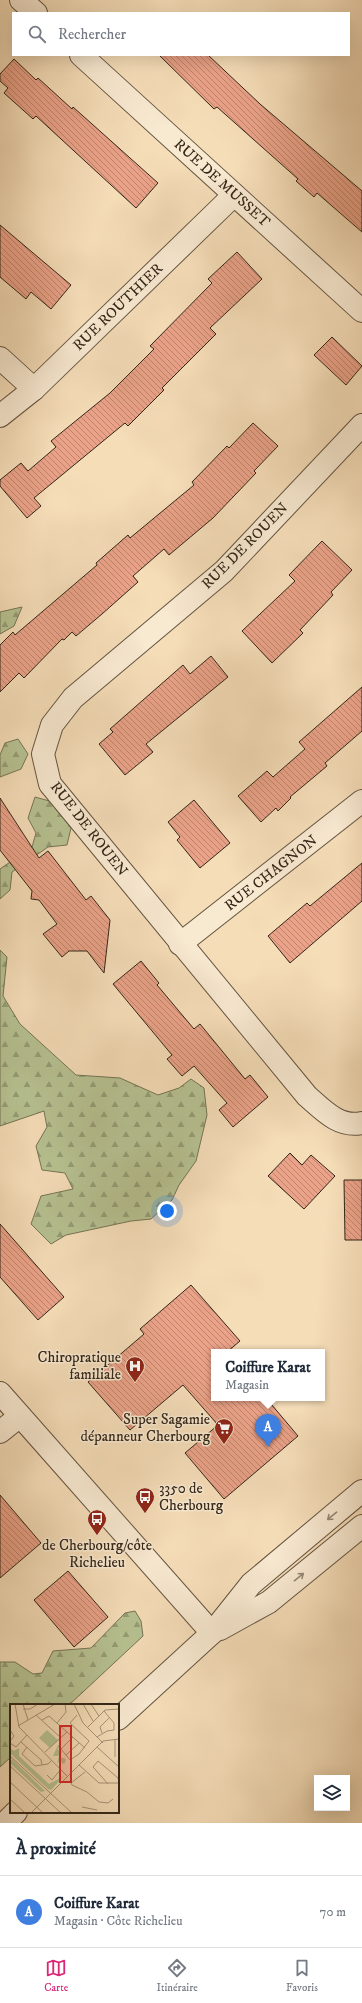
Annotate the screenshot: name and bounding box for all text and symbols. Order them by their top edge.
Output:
search box [12,12,350,56]
icon: search [26,23,48,45]
text: Rechercher [58,25,126,44]
street label: RUE DE MUSSET [170,135,275,232]
street label: RUE ROUTHIER [69,259,167,355]
street label: RUE DE ROUEN [198,499,292,593]
street label: RUE DE ROUEN [46,778,132,880]
street label: RUE CHAGNON [221,831,321,915]
your location [157,1201,177,1221]
place label: Chiropratique familiale [37,1348,121,1384]
popup [211,1349,325,1401]
hospital icon: Chiropratique familiale [124,1355,146,1383]
text: Coiffure Karat [225,1358,311,1377]
text: Magasin [225,1377,269,1393]
place label: Super Sagamie dépanneur Cherbourg [81,1410,211,1446]
pin: A [255,1414,281,1447]
supermarket icon: Super Sagamie dépanneur Cherbourg [213,1417,235,1445]
place label: 3350 de Cherbourg [159,1479,224,1515]
bus stop icon: 3350 de Cherbourg [134,1486,156,1514]
bus stop icon: de Cherbourg/côte Richelieu [86,1508,108,1536]
one-way arrow [327,1511,337,1520]
place label: de Cherbourg/côte Richelieu [42,1536,152,1572]
one-way arrow [294,1572,305,1581]
inset map [10,1704,119,1813]
map controls [314,1775,350,1811]
button: layers [314,1775,350,1811]
text: À proximité [16,1838,96,1860]
text: Coiffure Karat [54,1894,139,1913]
text: A [25,1904,33,1920]
text: 70 m [320,1904,346,1920]
text: Magasin · Côte Richelieu [54,1913,182,1929]
tab: Carte [44,1957,68,1995]
tab: Itinéraire [157,1957,198,1995]
tab: Favoris [286,1957,318,1995]

